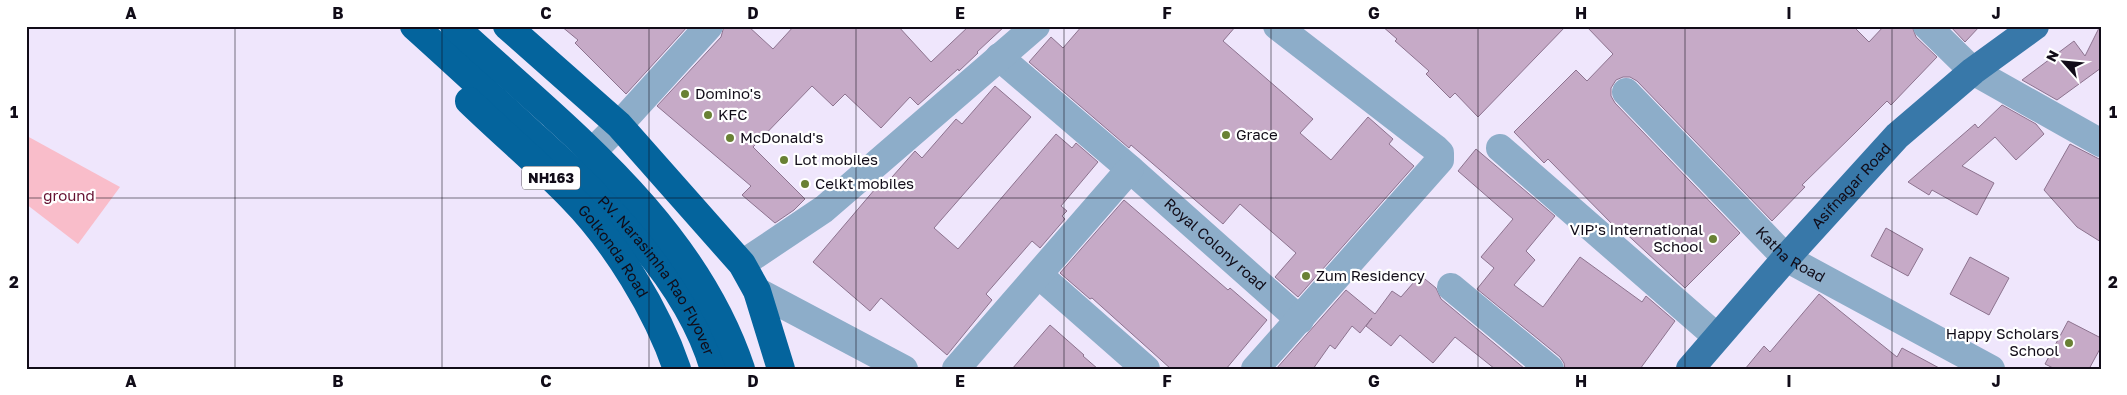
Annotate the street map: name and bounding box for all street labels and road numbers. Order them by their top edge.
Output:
street label: Asifnagar Road [1807,139,1894,232]
road number: NH163 [522,167,580,190]
street label: P.V. Narasimha Rao Flyover [595,191,719,358]
street label: Royal Colony road [1161,194,1270,294]
street label: Golkonda Road [575,201,653,300]
street label: Katha Road [1753,222,1828,285]

